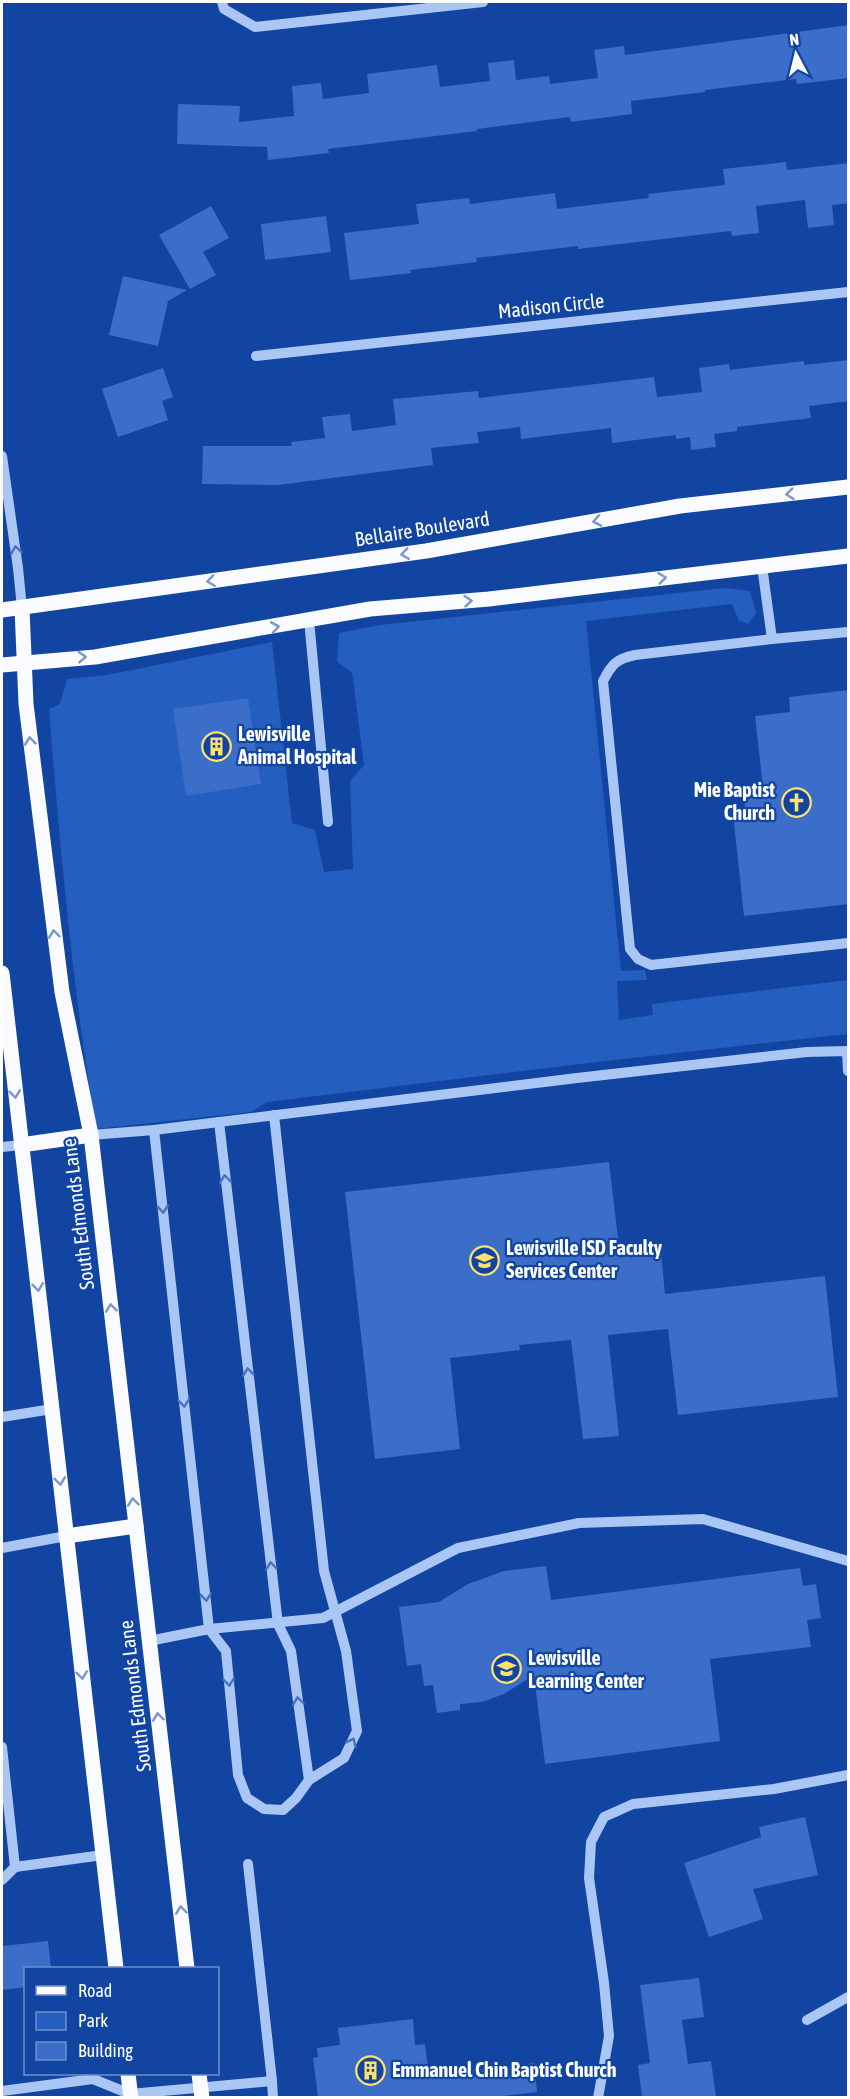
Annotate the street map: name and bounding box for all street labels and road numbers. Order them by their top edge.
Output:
street label: Madison Circle [497,288,605,323]
street label: Bellaire Boulevard [353,507,491,551]
street label: South Edmonds Lane [57,1137,98,1291]
street label: South Edmonds Lane [114,1619,155,1773]

